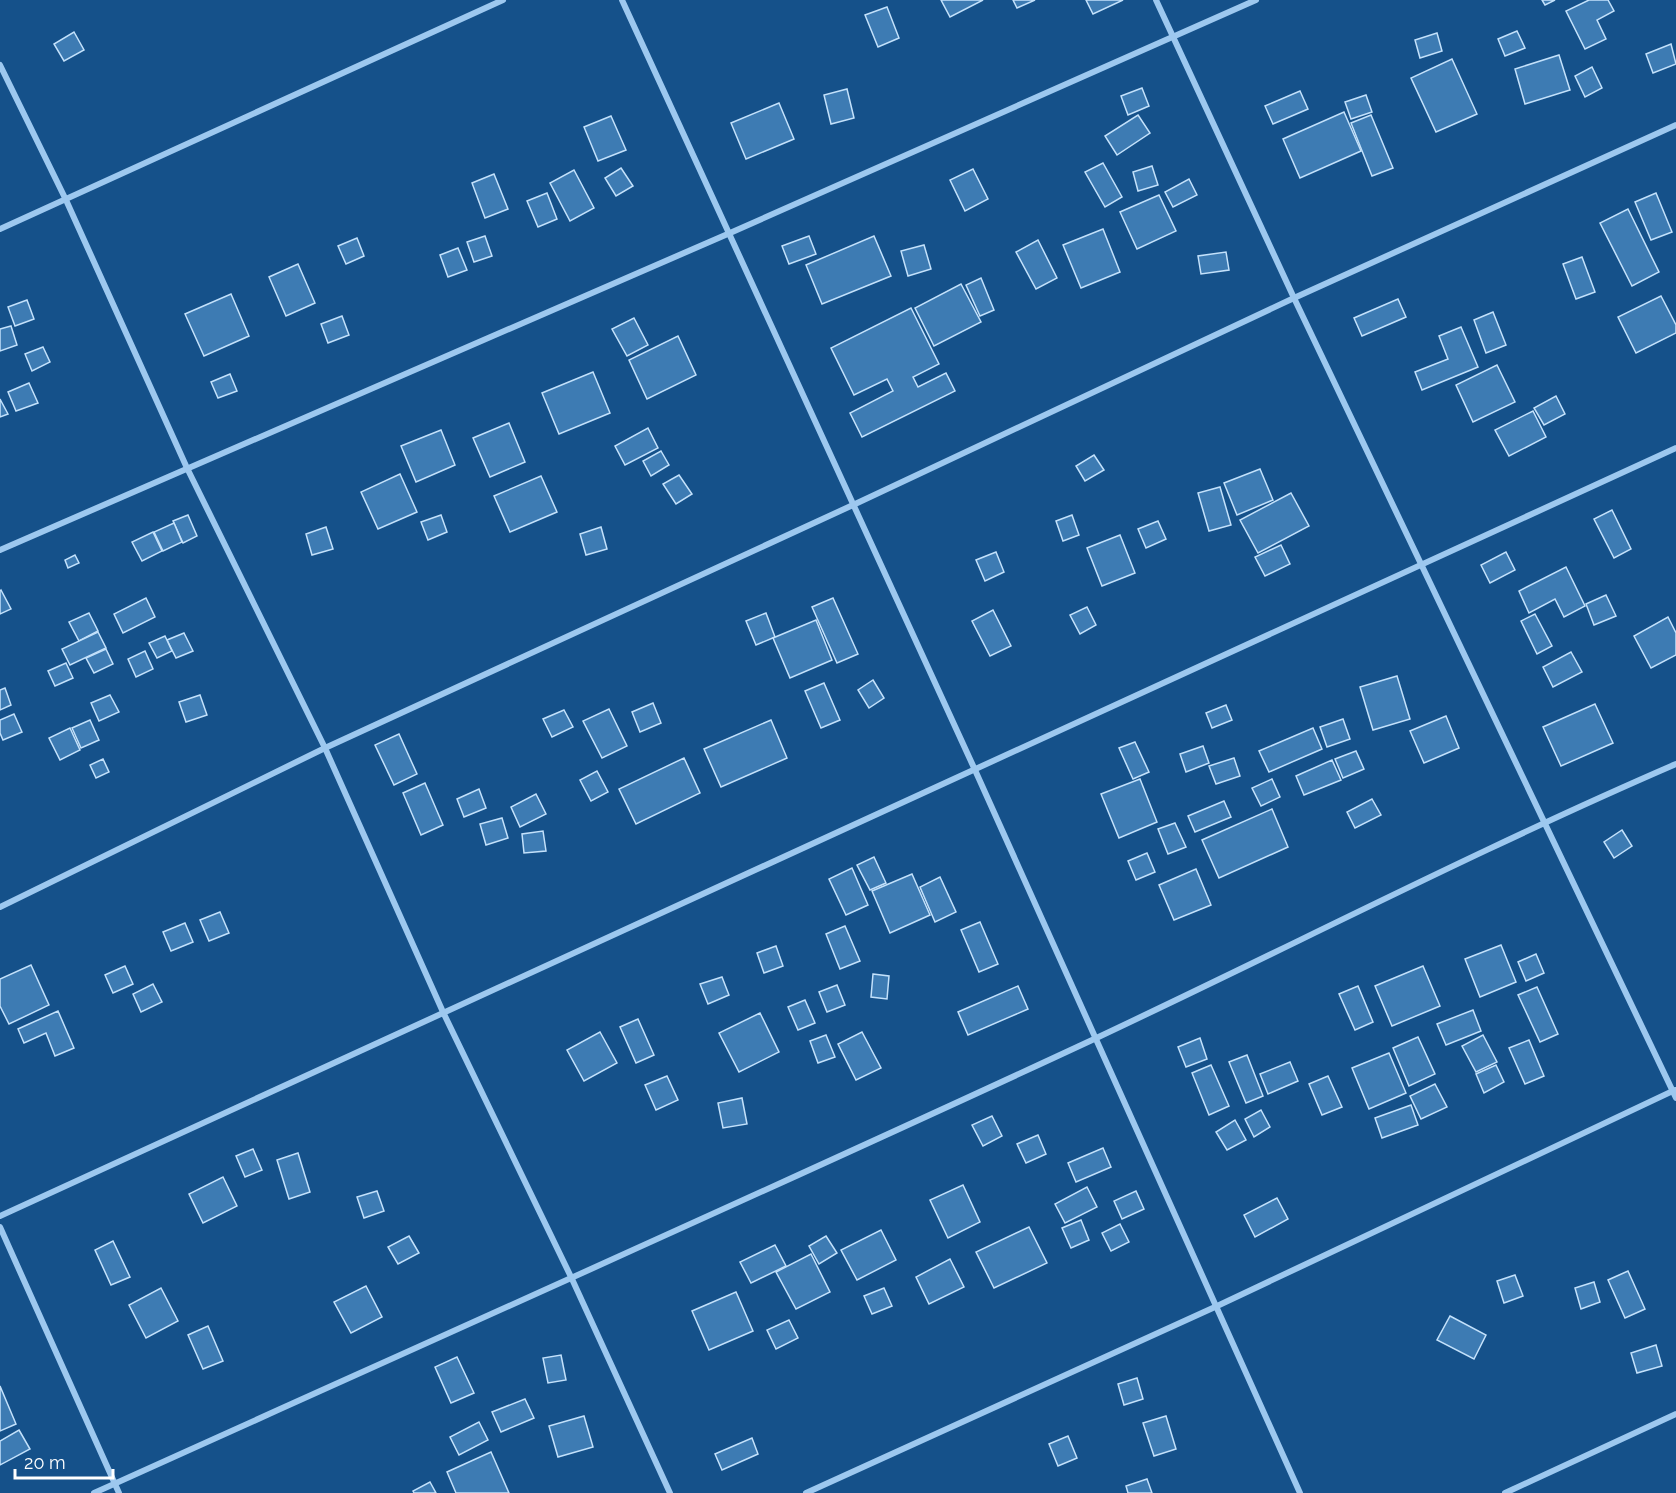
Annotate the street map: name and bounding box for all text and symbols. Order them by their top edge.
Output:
scale bar [15,1442,112,1480]
text: 20 m [24,1452,66,1473]

